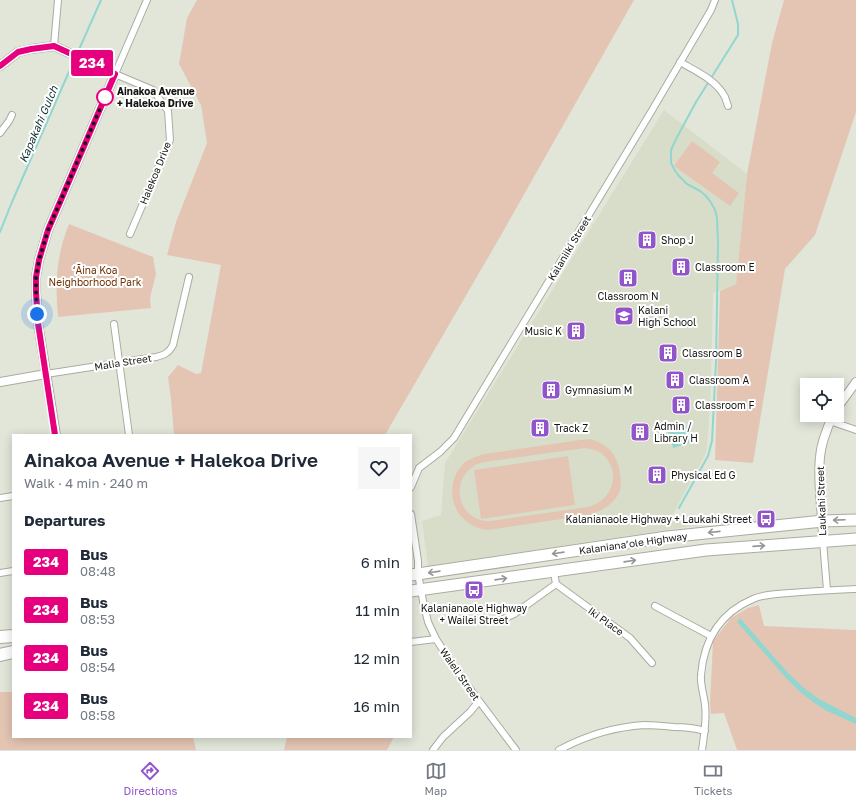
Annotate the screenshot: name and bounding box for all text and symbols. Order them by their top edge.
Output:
line badge: 234 [69,50,115,76]
text: 234 [79,54,105,71]
water label: Kapakahi Gulch [16,83,61,165]
place label: Ainakoa Avenue + Halekoa Drive [117,85,195,109]
marker: Ainakoa Avenue + Halekoa Drive [96,88,114,106]
street label: Halekoa Drive [137,140,173,206]
street label: Kalaniiki Street [545,214,593,282]
building icon: Shop J [636,229,658,251]
place label: Shop J [661,234,694,246]
building icon: Classroom E [670,256,692,278]
place label: Classroom E [695,261,755,273]
park label: ‘Āina Koa Neighborhood Park [49,264,142,288]
building icon: Classroom N [617,267,639,289]
place label: Classroom N [598,290,659,302]
your location [27,304,47,324]
place label: Kalani High School [638,304,696,328]
school or university icon: Kalani High School [613,305,635,327]
building icon: Music K [565,320,587,342]
place label: Music K [525,325,562,337]
building icon: Classroom B [657,342,679,364]
place label: Classroom B [682,347,742,359]
street label: Malia Street [93,352,153,372]
building icon: Classroom A [664,369,686,391]
place label: Classroom A [689,374,749,386]
map controls [800,378,844,422]
button: locate [800,378,844,422]
building icon: Gymnasium M [540,379,562,401]
place label: Gymnasium M [565,384,632,396]
building icon: Classroom F [670,394,692,416]
place label: Classroom F [695,399,754,411]
building icon: Track Z [529,417,551,439]
place label: Admin / Library H [654,420,698,444]
building icon: Admin / Library H [629,421,651,443]
place label: Track Z [554,422,588,434]
button: heart [358,447,400,489]
text: Ainakoa Avenue + Halekoa Drive [24,448,318,471]
building icon: Physical Ed G [646,464,668,486]
street label: Laukahi Street [814,466,828,536]
place label: Physical Ed G [671,469,736,481]
text: Walk · 4 min · 240 m [24,475,148,491]
bus stop icon: Kalanianaole Highway + Laukahi Street [755,508,777,530]
text: Departures [24,511,105,529]
place label: Kalanianaole Highway + Laukahi Street [565,513,752,525]
one-way arrow [833,517,846,524]
one-way arrow [708,528,721,536]
street label: Kalaniana’ole Highway [578,529,688,557]
one-way arrow [752,543,765,550]
text: Bus [80,545,108,563]
one-way arrow [552,549,565,557]
text: 234 [33,553,59,570]
text: 6 min [361,553,400,571]
one-way arrow [623,557,636,565]
text: 08:48 [80,563,116,579]
one-way arrow [428,568,441,576]
one-way arrow [494,575,507,583]
bus stop icon: Kalanianaole Highway + Wailei Street [463,579,485,601]
text: Bus [80,593,108,611]
text: 234 [33,601,59,618]
text: 11 min [355,601,400,619]
place label: Kalanianaole Highway + Wailei Street [421,602,528,626]
street label: Iki Place [586,604,626,638]
text: 08:53 [80,611,115,627]
text: Bus [80,641,108,659]
street label: Waieli Street [438,645,482,703]
text: 234 [33,649,59,666]
text: 12 min [354,649,400,667]
text: 08:54 [80,659,115,675]
text: Bus [80,689,108,707]
text: 234 [33,697,59,714]
text: 16 min [353,697,400,715]
text: 08:58 [80,707,115,723]
tab: Directions [124,760,177,797]
tab: Map [424,760,447,797]
tab: Tickets [694,760,732,797]

